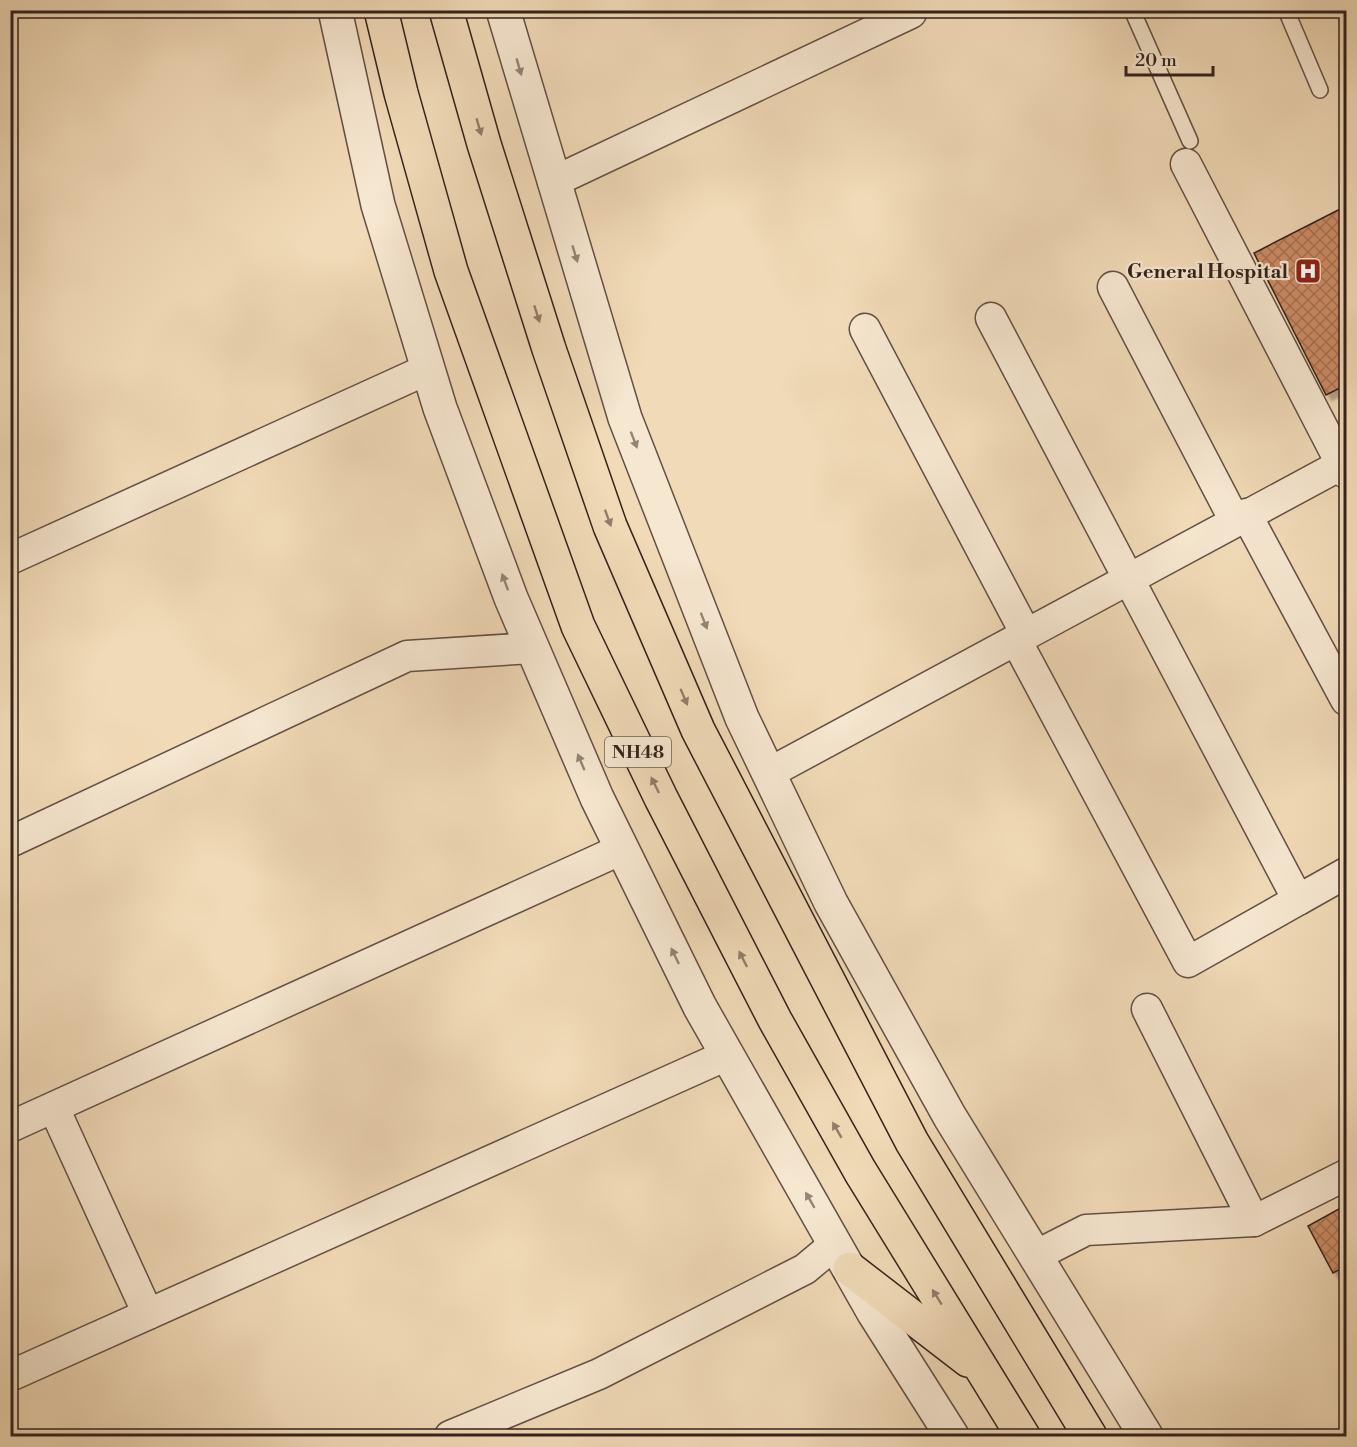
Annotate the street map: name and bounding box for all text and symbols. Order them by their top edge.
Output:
scale bar [1126,39,1213,77]
text: 20 m [1135,49,1177,72]
one-way arrow [515,58,524,76]
one-way arrow [475,119,484,137]
one-way arrow [571,245,580,263]
hospital icon: General Hospital [1293,256,1323,286]
place label: General Hospital [1127,260,1288,285]
one-way arrow [533,305,543,323]
one-way arrow [629,431,639,449]
one-way arrow [603,509,613,527]
one-way arrow [500,573,509,591]
one-way arrow [700,613,710,631]
one-way arrow [679,689,689,707]
road number: NH48 [605,737,671,767]
one-way arrow [576,752,586,770]
one-way arrow [650,777,659,794]
one-way arrow [670,948,679,965]
one-way arrow [739,950,749,968]
one-way arrow [832,1121,842,1138]
one-way arrow [805,1191,815,1208]
one-way arrow [932,1289,943,1305]

